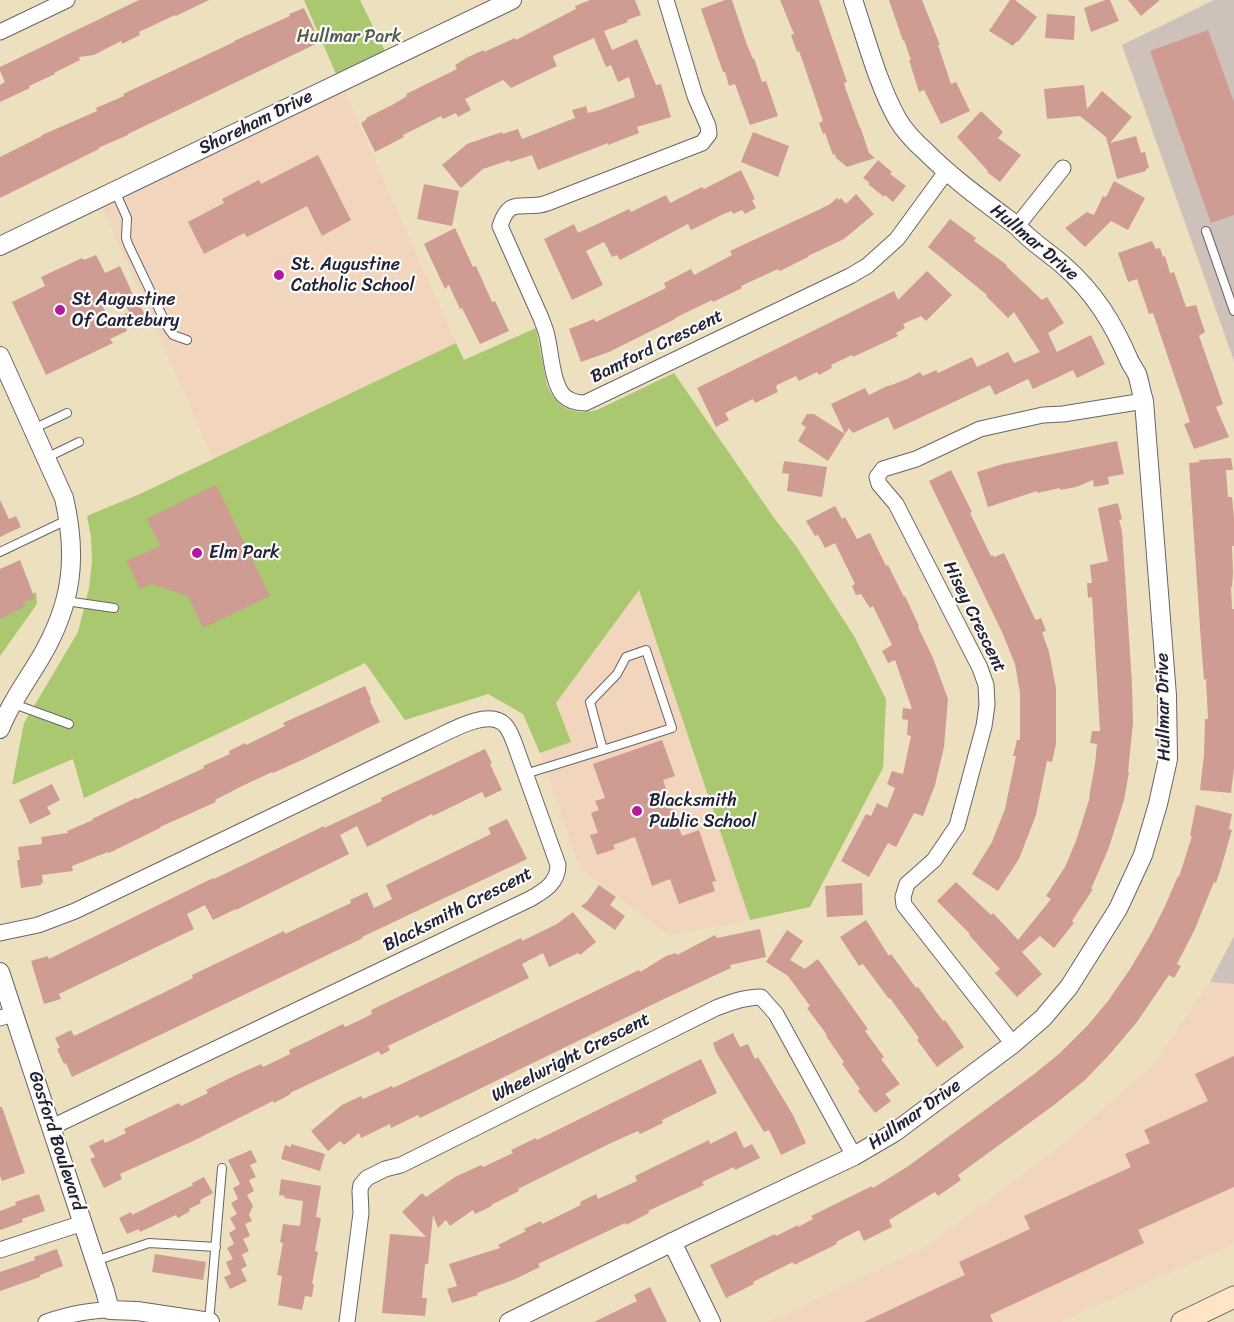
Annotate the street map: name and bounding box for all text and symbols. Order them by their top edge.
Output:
park label: Hullmar Park [297,26,401,48]
street label: Shoreham Drive [195,86,317,160]
street label: Hullmar Drive [986,200,1082,286]
place label: St. Augustine Catholic School [291,254,415,296]
marker: St. Augustine Catholic School [272,268,286,282]
place label: St Augustine Of Cantebury [72,289,179,332]
marker: St Augustine Of Cantebury [53,303,67,317]
street label: Bamford Crescent [587,306,727,388]
place label: Elm Park [209,542,280,564]
marker: Elm Park [190,546,204,560]
street label: Hisey Crescent [938,558,1010,676]
street label: Hullmar Drive [1152,653,1176,761]
place label: Blacksmith Public School [649,790,756,832]
marker: Blacksmith Public School [630,804,644,818]
street label: Blacksmith Crescent [380,863,536,957]
street label: Wheelwright Crescent [488,1009,654,1107]
street label: Gosford Boulevard [23,1069,89,1213]
street label: Hullmar Drive [864,1075,966,1155]

